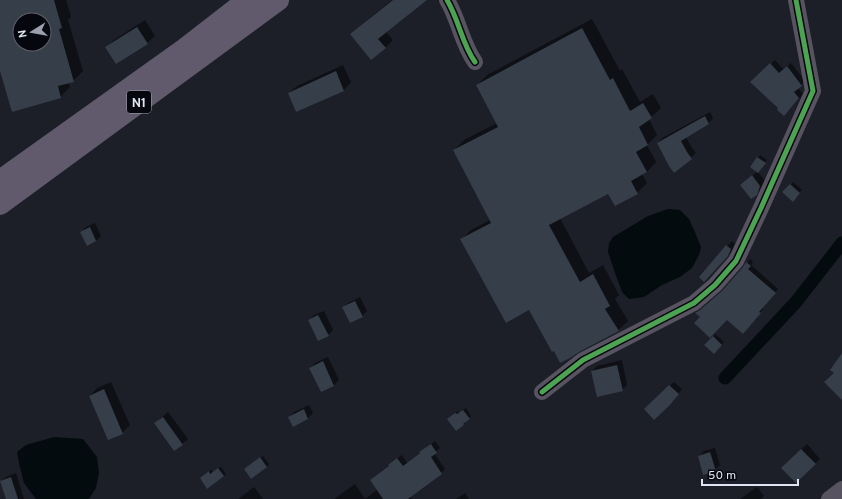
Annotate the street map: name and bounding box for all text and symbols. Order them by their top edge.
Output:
north arrow [12,12,52,52]
text: N [16,29,31,39]
road number: N1 [127,91,151,113]
scale bar [702,461,798,487]
text: 50 m [708,468,736,484]

